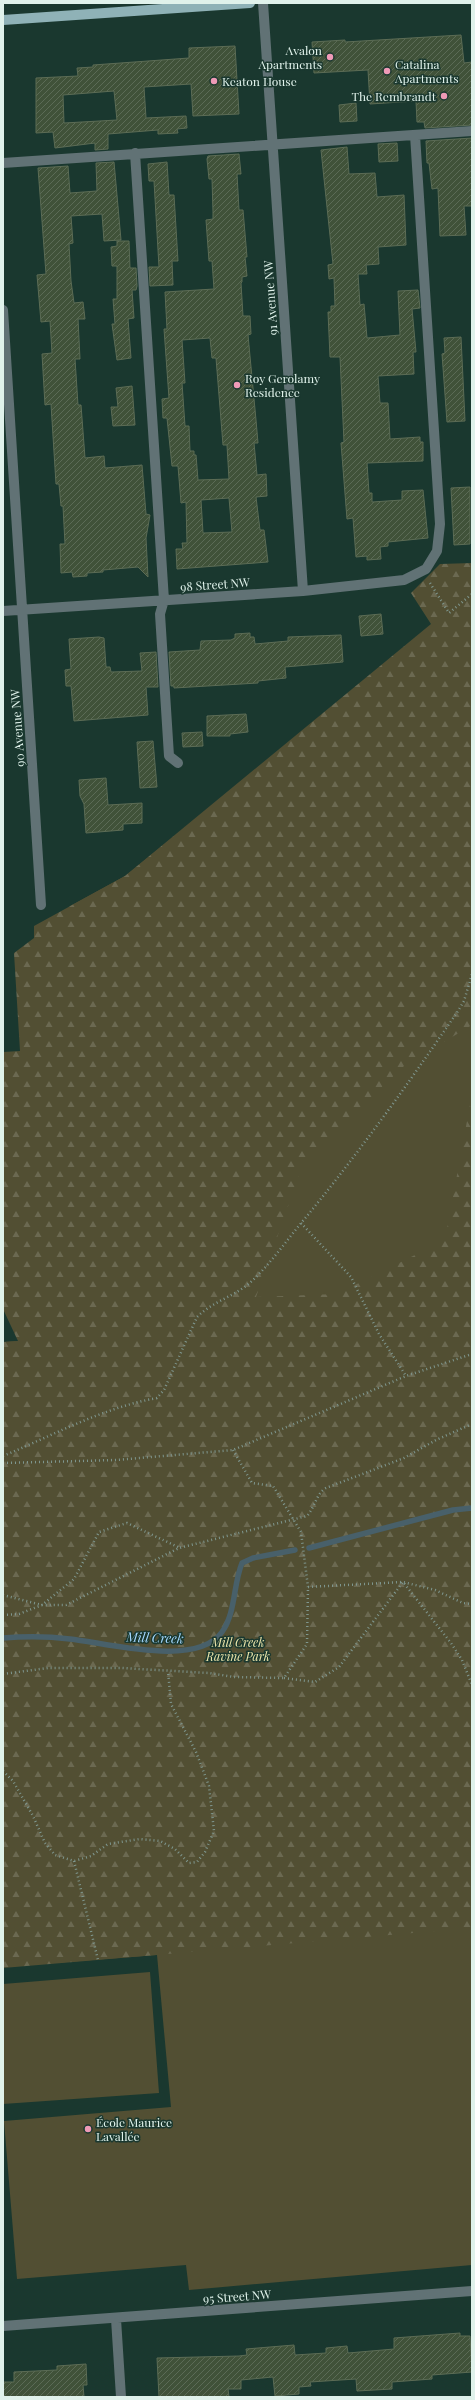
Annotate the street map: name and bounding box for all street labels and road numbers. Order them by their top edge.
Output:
street label: 91 Avenue NW [259,260,281,336]
street label: 98 Street NW [180,574,250,594]
street label: 90 Avenue NW [6,688,28,767]
street label: 95 Street NW [202,2286,272,2306]

